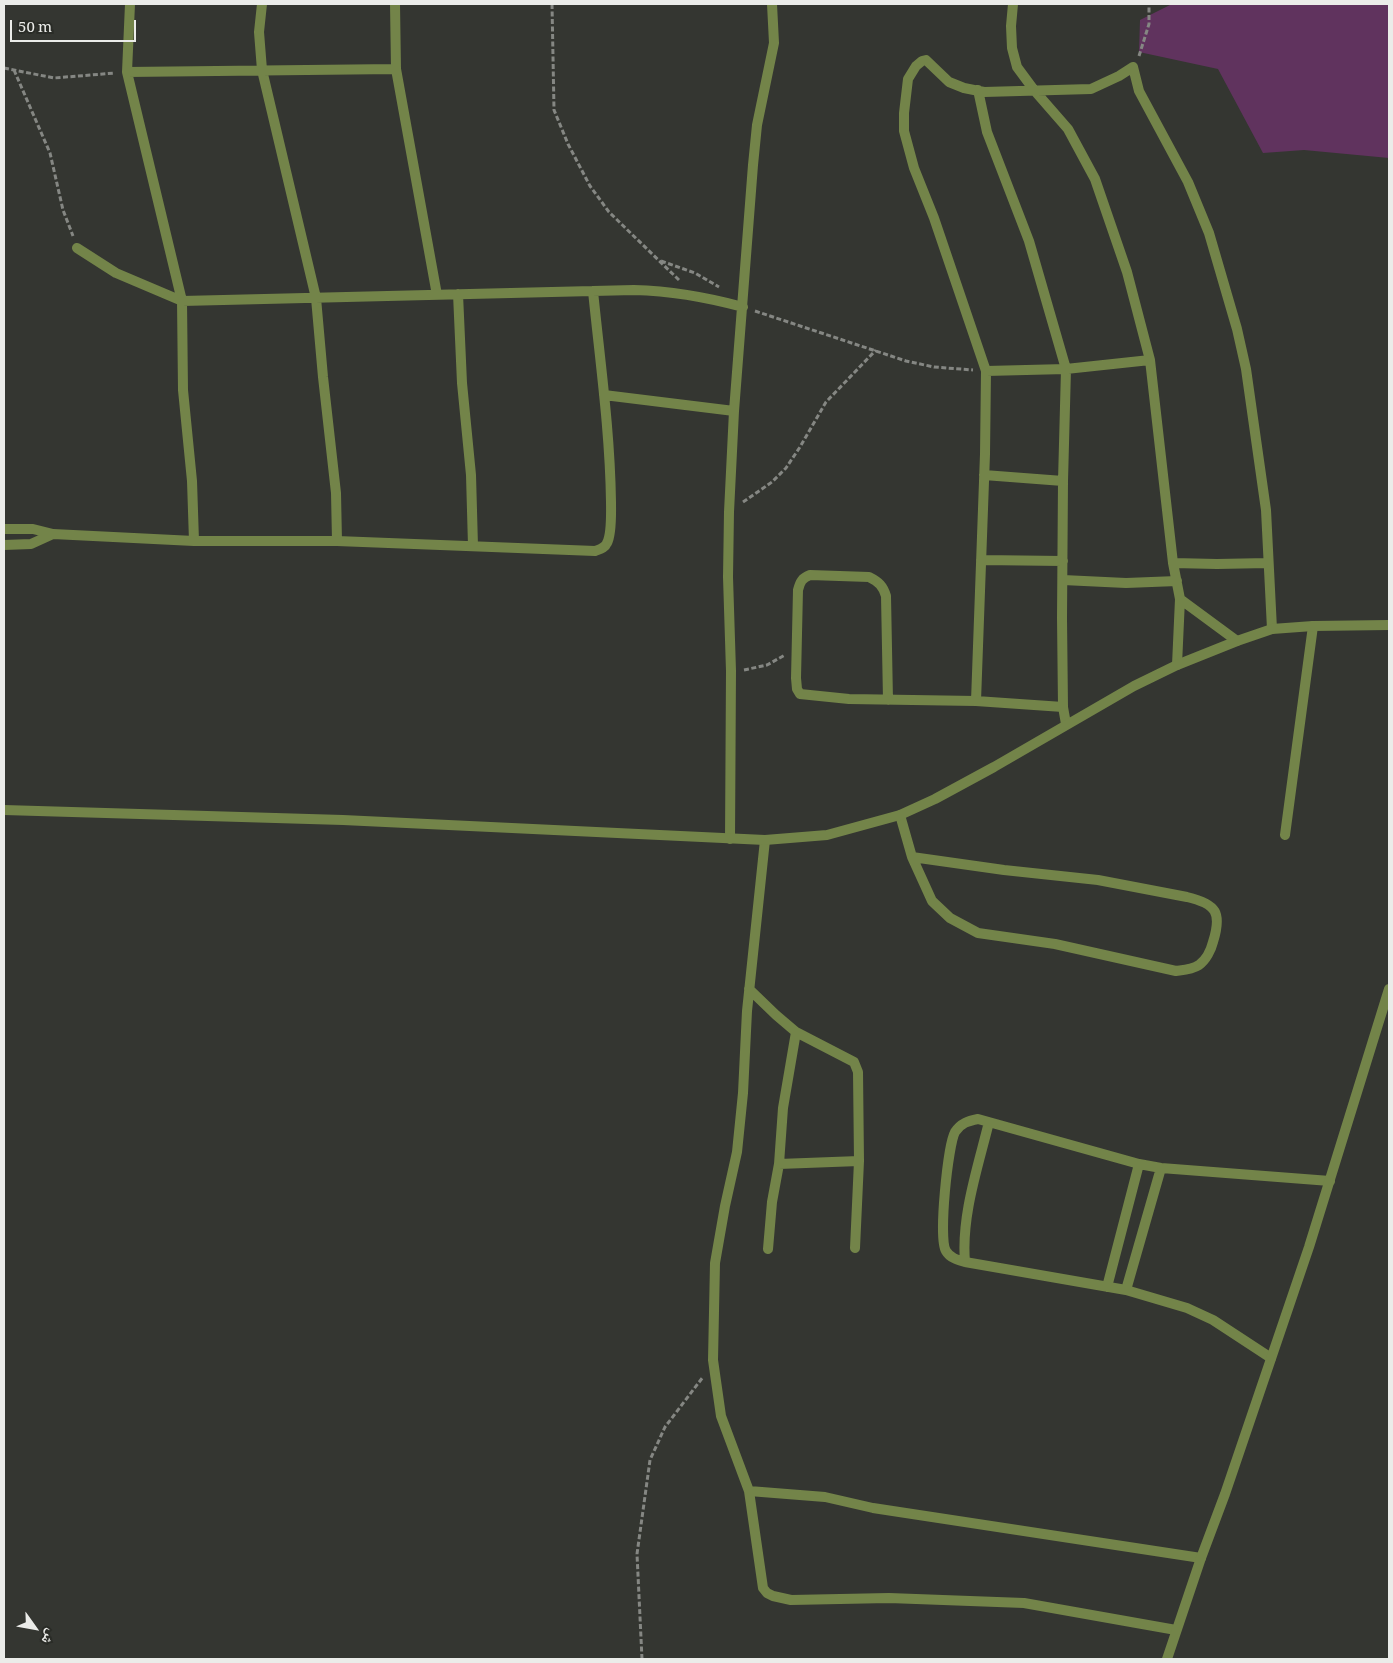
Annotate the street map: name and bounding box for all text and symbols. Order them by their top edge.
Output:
scale bar [12,10,139,42]
text: 50 m [18,16,52,42]
north arrow [10,1603,60,1653]
text: ش [34,1623,62,1649]

